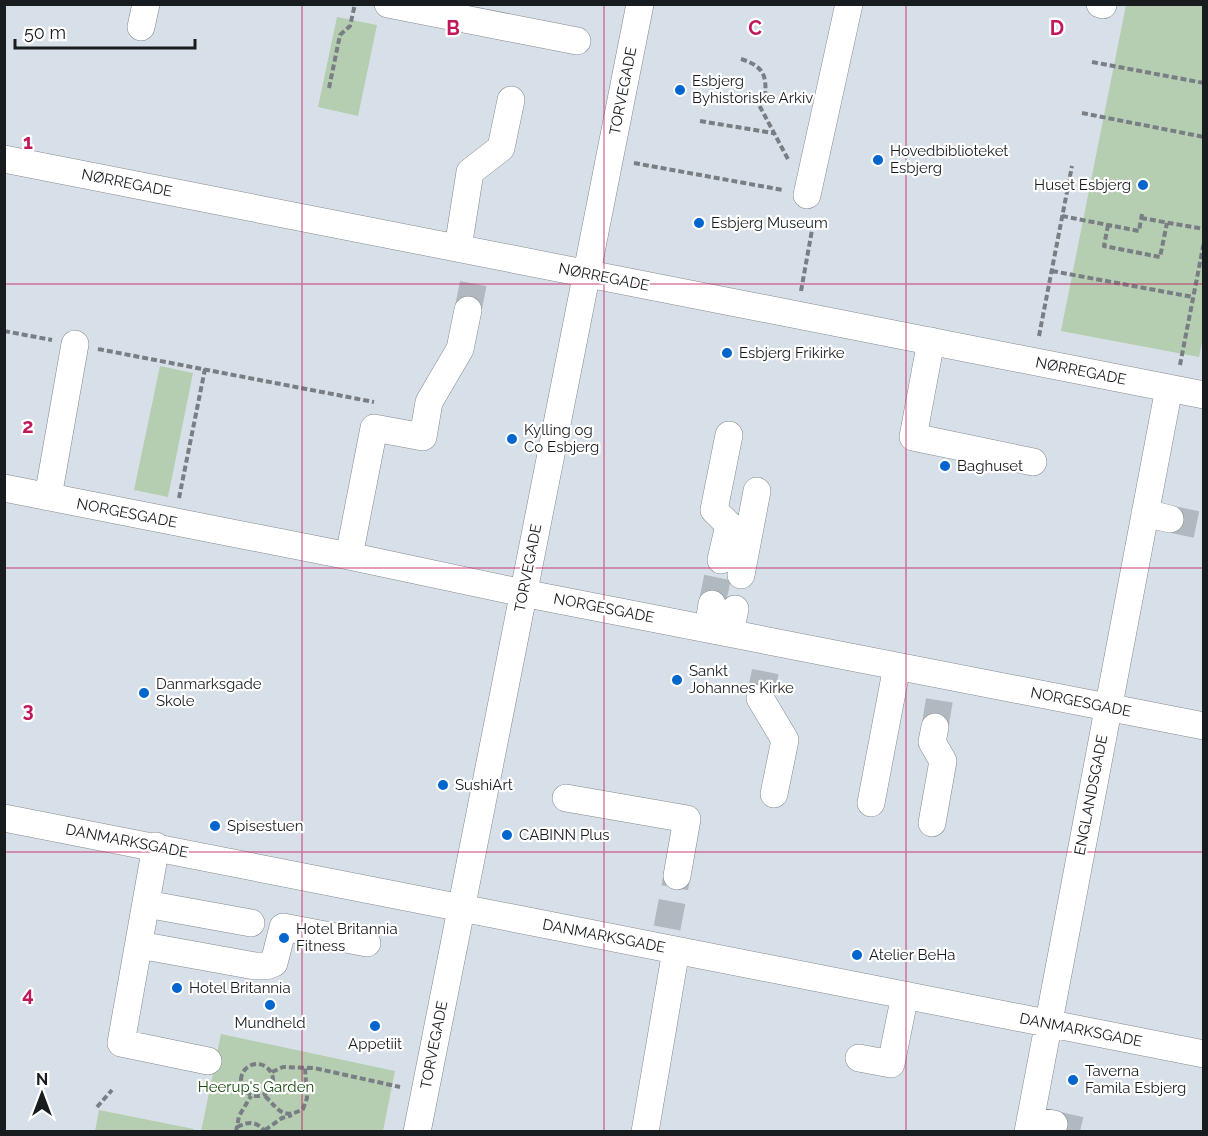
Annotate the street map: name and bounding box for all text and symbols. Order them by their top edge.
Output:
scale bar [15,12,195,50]
text: B [446,16,460,40]
text: C [748,16,762,40]
text: D [1050,16,1064,40]
text: 50 m [24,22,66,43]
street label: TORVEGADE [606,45,640,137]
place label: Esbjerg Byhistoriske Arkiv [692,72,813,107]
marker: Esbjerg Byhistoriske Arkiv [673,83,687,97]
text: 1 [23,130,33,154]
place label: Hovedbiblioteket Esbjerg [890,142,1008,177]
marker: Hovedbiblioteket Esbjerg [871,153,885,167]
street label: NØRREGADE [80,165,174,201]
place label: Huset Esbjerg [1034,176,1131,194]
marker: Huset Esbjerg [1136,178,1150,192]
place label: Esbjerg Museum [711,214,828,232]
marker: Esbjerg Museum [692,216,706,230]
street label: NØRREGADE [557,259,651,295]
place label: Esbjerg Frikirke [739,344,845,362]
marker: Esbjerg Frikirke [720,346,734,360]
street label: NØRREGADE [1034,353,1128,389]
text: 2 [22,414,34,438]
place label: Kylling og Co Esbjerg [524,421,599,456]
marker: Kylling og Co Esbjerg [505,432,519,446]
place label: Baghuset [957,457,1023,475]
marker: Baghuset [938,459,952,473]
street label: NORGESGADE [75,494,179,532]
street label: TORVEGADE [511,522,545,614]
street label: NORGESGADE [552,589,656,627]
place label: Sankt Johannes Kirke [689,662,794,697]
marker: Sankt Johannes Kirke [670,673,684,687]
place label: Danmarksgade Skole [156,675,262,710]
street label: NORGESGADE [1029,683,1133,721]
marker: Danmarksgade Skole [137,686,151,700]
text: 3 [22,698,34,722]
street label: ENGLANDSGADE [1070,733,1112,857]
place label: SushiArt [455,776,513,794]
marker: SushiArt [436,778,450,792]
place label: Spisestuen [227,817,303,835]
marker: Spisestuen [208,819,222,833]
street label: DANMARKSGADE [64,820,190,862]
place label: CABINN Plus [519,826,610,844]
marker: CABINN Plus [500,828,514,842]
street label: DANMARKSGADE [541,915,667,957]
place label: Hotel Britannia Fitness [296,920,398,955]
marker: Hotel Britannia Fitness [277,931,291,945]
place label: Atelier BeHa [869,946,955,964]
marker: Atelier BeHa [850,948,864,962]
place label: Hotel Britannia [189,979,291,997]
marker: Hotel Britannia [170,981,184,995]
text: 4 [22,982,34,1006]
marker: Mundheld [263,998,277,1012]
street label: TORVEGADE [417,999,451,1091]
street label: DANMARKSGADE [1018,1009,1144,1051]
place label: Mundheld [234,1014,306,1032]
marker: Appetiit [368,1019,382,1033]
place label: Appetiit [348,1035,402,1053]
place label: Taverna Famila Esbjerg [1085,1062,1186,1097]
north arrow [12,1064,72,1124]
text: N [36,1070,48,1089]
marker: Taverna Famila Esbjerg [1066,1073,1080,1087]
park label: Heerup's Garden [198,1078,314,1096]

